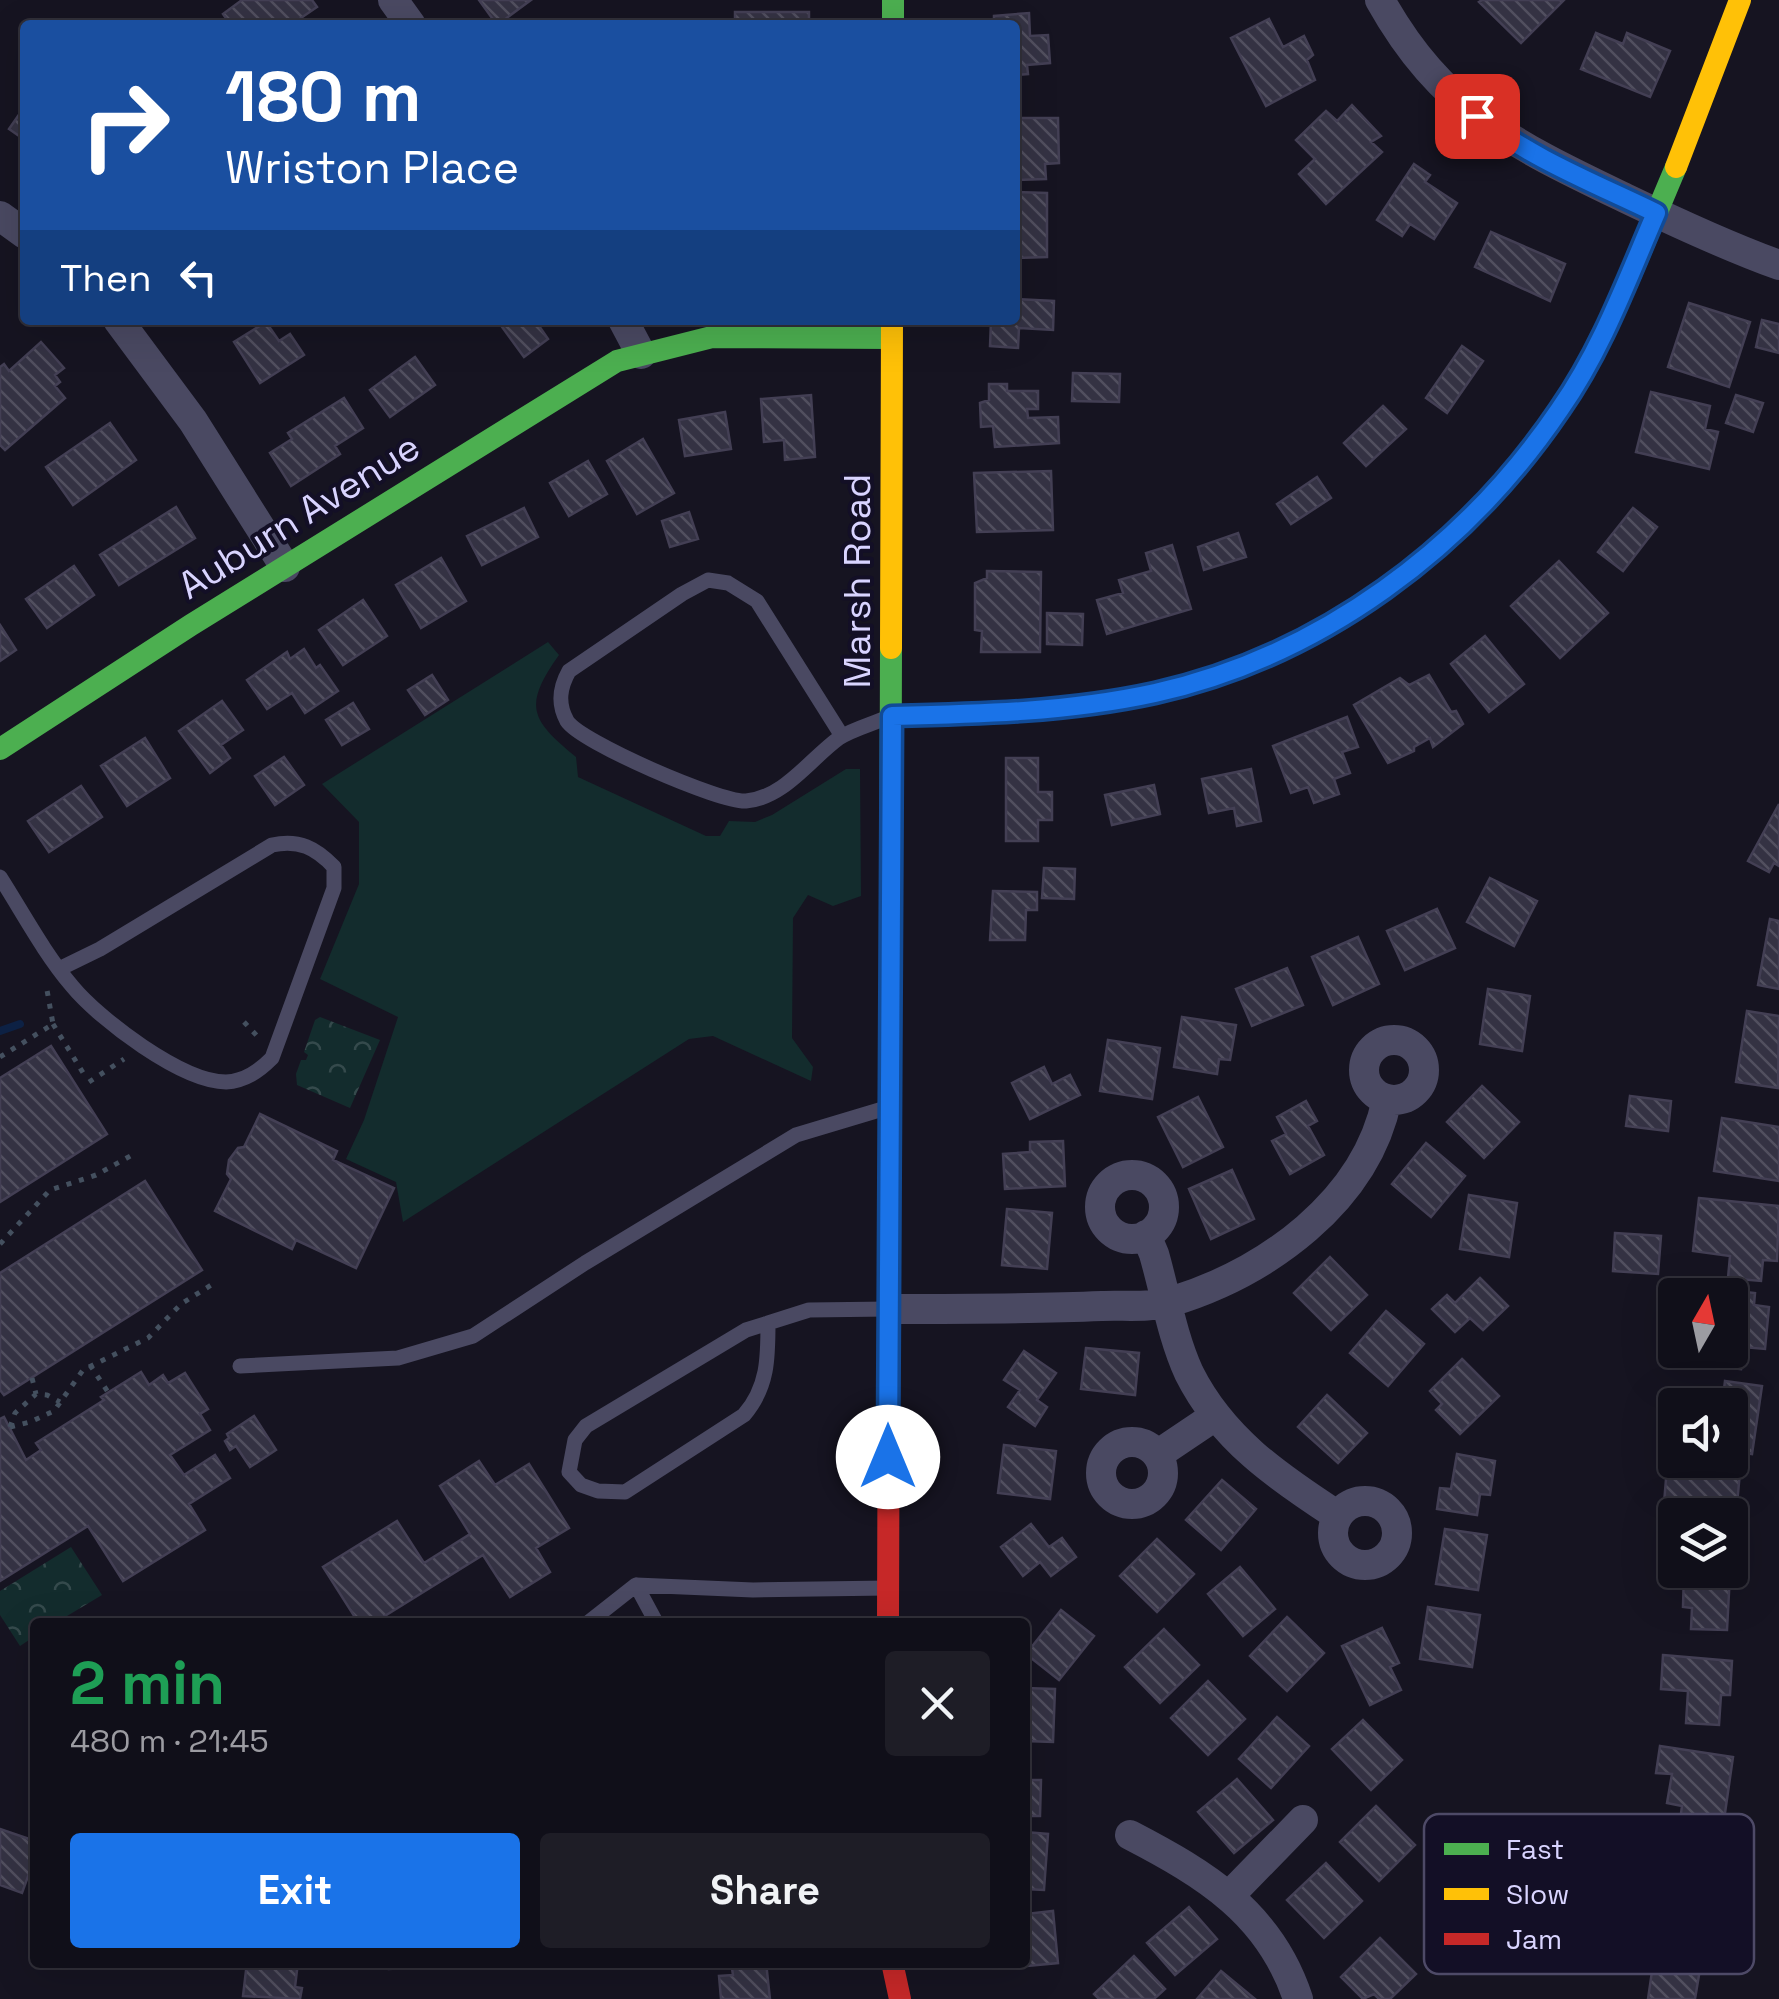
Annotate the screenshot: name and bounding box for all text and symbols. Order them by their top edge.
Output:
text: 180 m [225,52,422,141]
icon: right [60,60,190,190]
pin [1435,74,1520,159]
icon: arrive [1450,89,1505,144]
text: Wriston Place [225,139,519,196]
icon: left [171,250,226,305]
text: Then [60,254,151,302]
street label: Auburn Avenue [169,423,429,609]
street label: Marsh Road [833,473,881,689]
north arrow [1658,1278,1748,1368]
map controls [1658,1278,1748,1588]
button: sound [1658,1388,1748,1478]
position arrow [836,1405,940,1509]
button: layers [1658,1498,1748,1588]
text: 2 min [70,1645,225,1722]
button: close [885,1651,990,1756]
text: 480 m · 21:45 [70,1721,269,1761]
legend [1424,1814,1754,1974]
text: Fast [1506,1831,1564,1867]
button: Exit [70,1833,520,1948]
button: Share [540,1833,990,1948]
text: Slow [1506,1876,1569,1912]
text: Jam [1506,1921,1562,1957]

